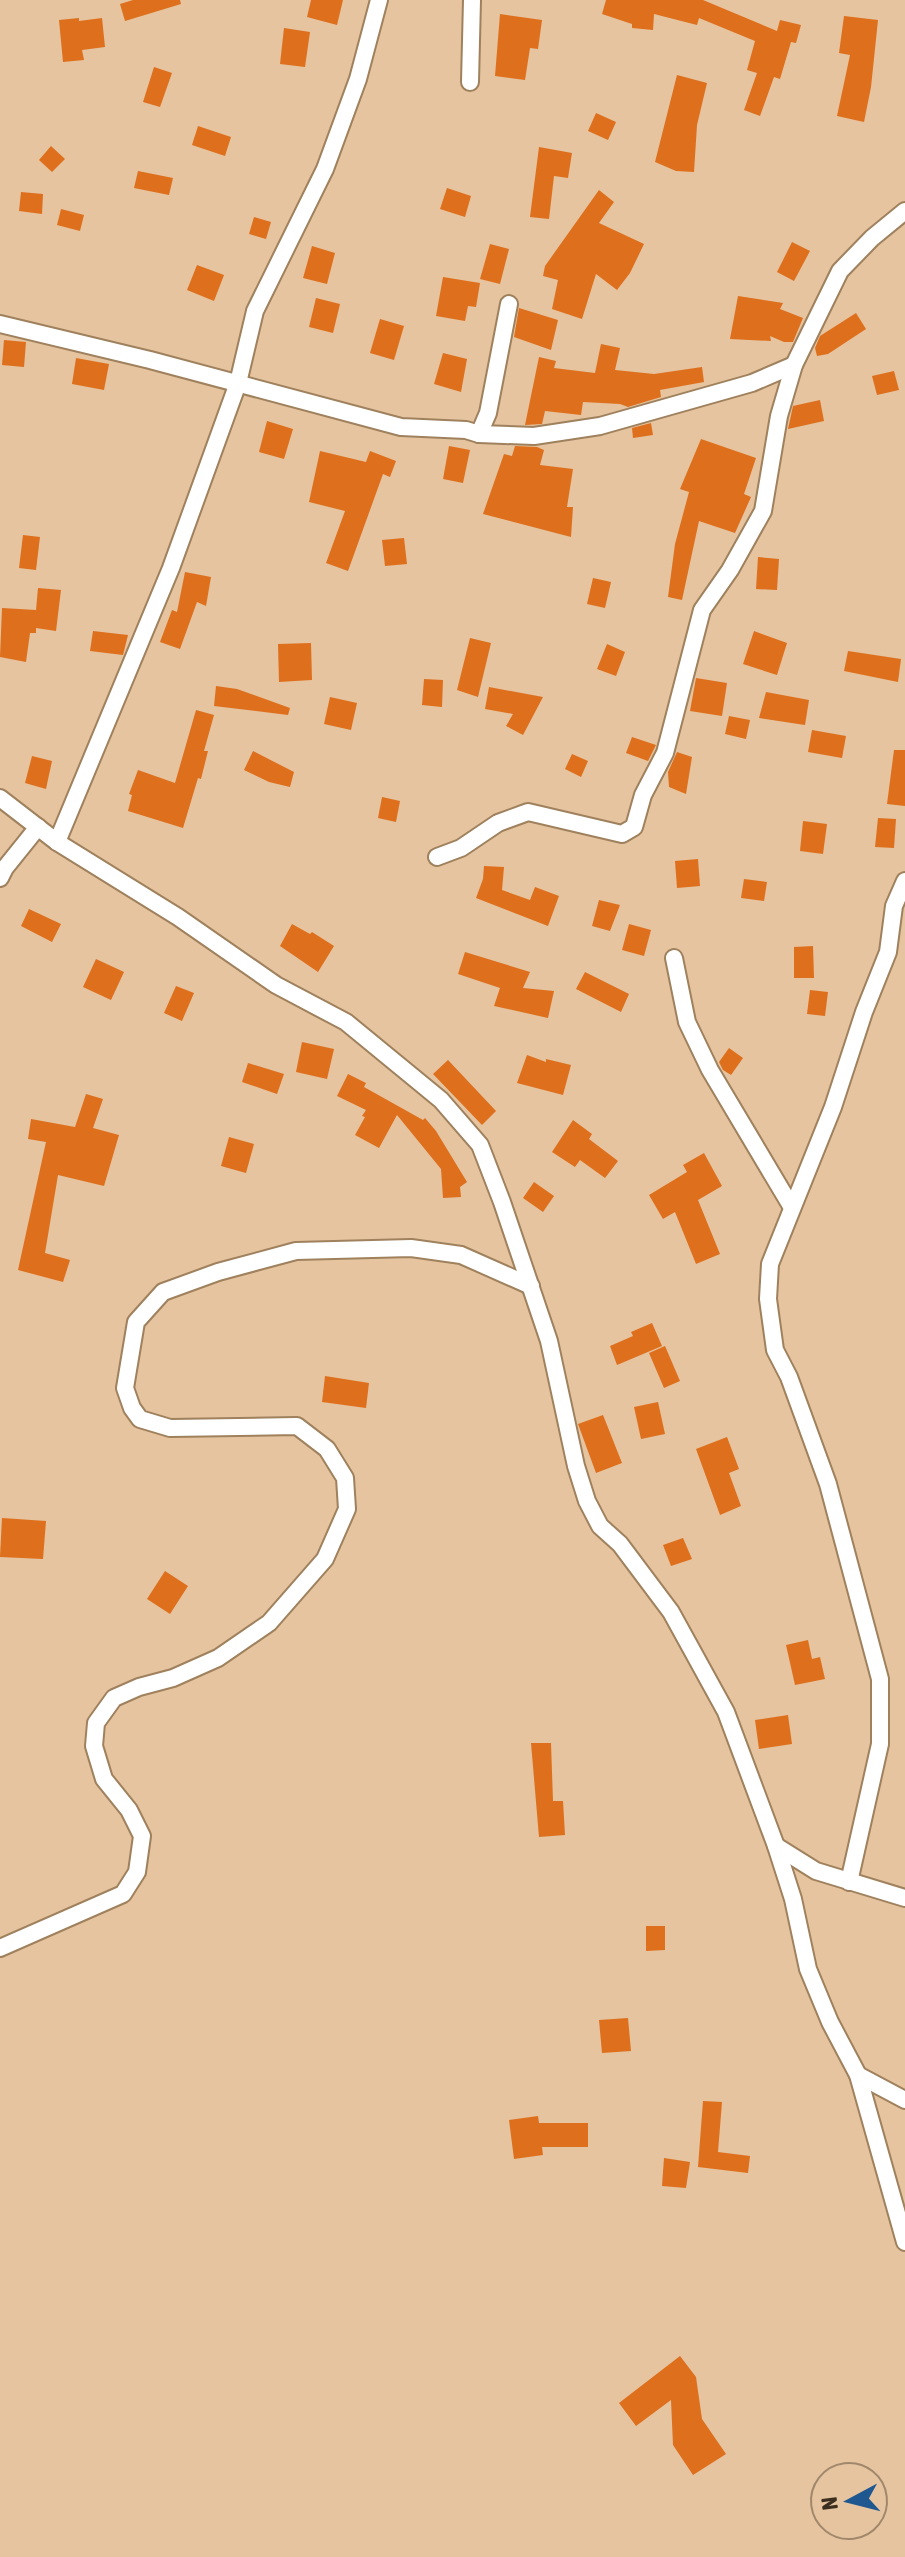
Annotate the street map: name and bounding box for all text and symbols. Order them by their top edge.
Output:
north arrow [809,2461,889,2541]
text: N [815,2495,843,2511]

